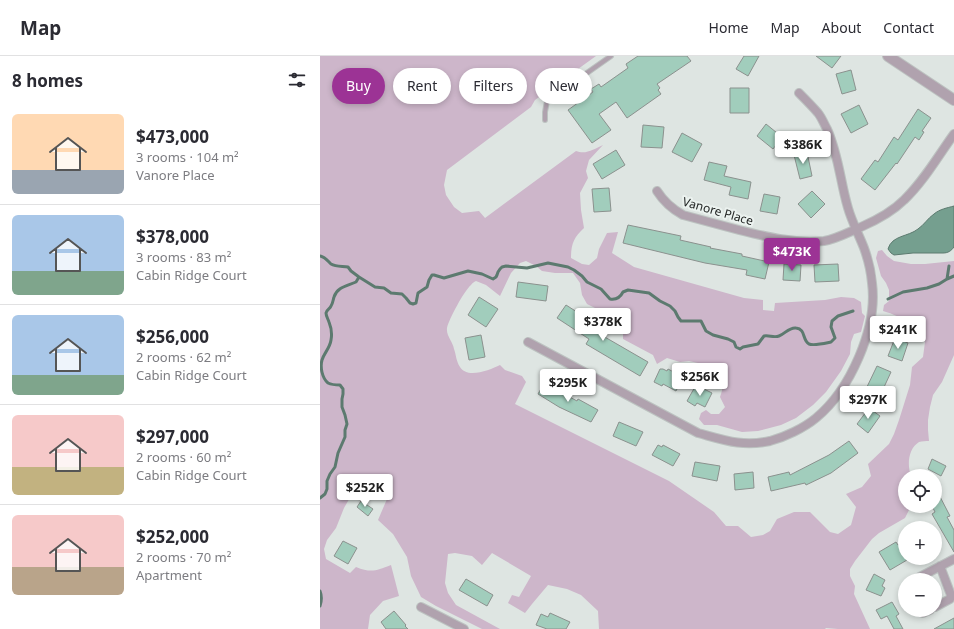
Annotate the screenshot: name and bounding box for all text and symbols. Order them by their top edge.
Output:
text: Map [20,15,61,41]
text: Home [709,18,748,37]
text: Map [770,18,800,37]
text: About [822,18,861,37]
text: Contact [883,18,934,37]
chip: Buy [332,68,385,104]
chip: Rent [393,68,451,104]
chip: Filters [459,68,527,104]
chip: New [535,68,592,104]
text: 8 homes [12,69,83,92]
icon: filters [286,69,308,91]
text: $473,000 [136,125,209,148]
icon: home [44,130,92,178]
pin: $386K [775,131,831,165]
text: $386K [784,135,822,153]
text: 3 rooms · 104 m² [136,148,239,166]
text: Vanore Place [136,166,215,184]
street label: Vanore Place [681,193,755,229]
text: $378,000 [136,225,209,248]
icon: home [44,231,92,279]
pin: $473K [764,238,820,272]
text: $473K [773,242,811,260]
text: 3 rooms · 83 m² [136,248,231,266]
text: Cabin Ridge Court [136,266,247,284]
pin: $378K [575,308,631,342]
text: $378K [584,312,622,330]
pin: $241K [870,316,926,350]
text: $241K [879,320,917,338]
text: $256,000 [136,325,209,348]
icon: home [44,331,92,379]
text: 2 rooms · 62 m² [136,348,231,366]
pin: $256K [672,363,728,397]
text: Cabin Ridge Court [136,366,247,384]
text: $256K [681,367,719,385]
pin: $295K [540,369,596,403]
text: $295K [549,373,587,391]
pin: $297K [840,386,896,420]
text: $297K [849,390,887,408]
text: $297,000 [136,425,209,448]
icon: home [44,431,92,479]
text: 2 rooms · 60 m² [136,448,231,466]
text: Cabin Ridge Court [136,466,247,484]
map controls [898,469,942,617]
button: locate [898,469,942,513]
pin: $252K [337,474,393,508]
text: $252K [346,478,384,496]
button: + [898,521,942,565]
text: $252,000 [136,525,209,548]
icon: home [44,531,92,579]
text: 2 rooms · 70 m² [136,548,231,566]
text: Apartment [136,566,202,584]
button: − [898,573,942,617]

